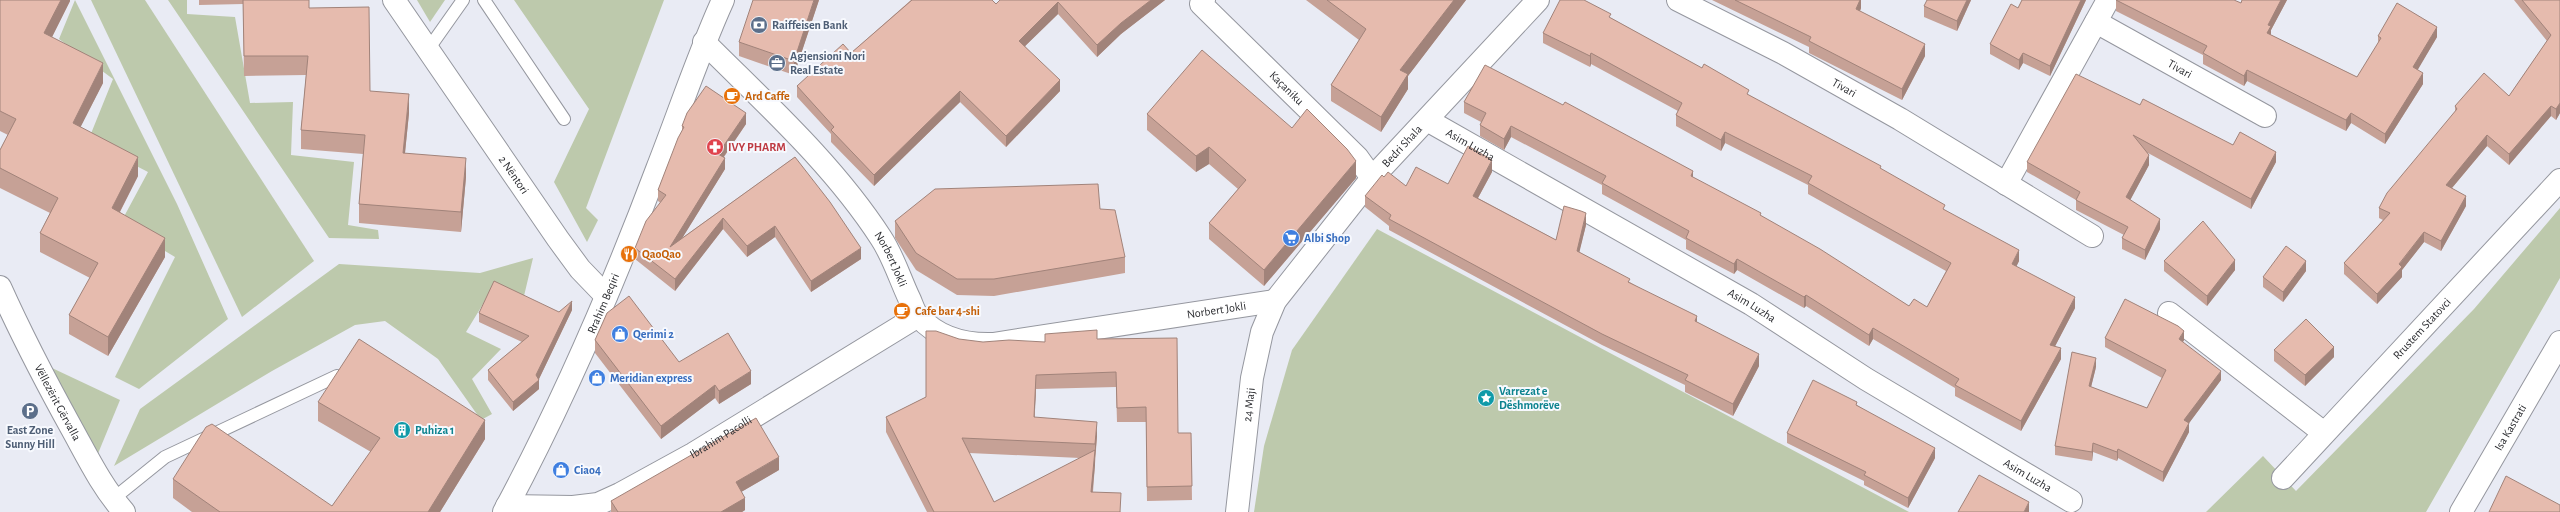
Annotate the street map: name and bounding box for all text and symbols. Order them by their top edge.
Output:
bank icon: Raiffeisen Bank [749,15,769,35]
place label: Raiffeisen Bank [772,19,848,31]
place label: Agjensioni Nori Real Estate [790,50,865,76]
office icon: Agjensioni Nori Real Estate [767,53,787,73]
street label: Tivari [2166,57,2194,80]
street label: Kaçaniku [1267,69,1306,107]
street label: Tivari [1830,76,1859,99]
cafe icon: Ard Caffe [722,86,742,106]
place label: Ard Caffe [745,90,790,102]
street label: Bedri Shala [1380,122,1425,169]
street label: Asim Luzha [1444,126,1497,163]
pharmacy icon: IVY PHARM [705,137,725,157]
place label: IVY PHARM [728,141,786,153]
street label: 2 Nëntori [497,154,531,196]
supermarket icon: Albi Shop [1281,228,1301,248]
street label: Norbert Jokli [872,229,909,288]
place label: Albi Shop [1304,232,1350,244]
restaurant icon: QaoQao [619,244,639,264]
place label: QaoQao [642,248,681,261]
street label: Rrahim Beqiri [585,272,621,335]
street label: Asim Luzha [1726,286,1778,325]
street label: Rrustem Statovci [2391,296,2453,361]
street label: Norbert Jokli [1186,300,1247,320]
cafe icon: Cafe bar 4-shi [892,301,912,321]
place label: Cafe bar 4-shi [915,305,980,317]
shop icon: Qerimi 2 [610,324,630,344]
place label: Qerimi 2 [633,328,674,341]
street label: Vëllezërit Gërvalla [32,362,83,443]
shop icon: Meridian express [587,368,607,388]
place label: Meridian express [610,372,692,384]
place label: Varrezat e Dëshmorëve [1499,385,1560,411]
street label: 24 Maji [1241,387,1258,422]
place icon: Varrezat e Dëshmorëve [1476,388,1496,408]
parking icon: East Zone Sunny Hill [20,401,40,421]
street label: Isa Kastrati [2492,402,2528,452]
street label: Ibrahim Pacolli [688,414,754,461]
building icon: Puhiza 1 [392,420,412,440]
place label: East Zone Sunny Hill [5,424,55,451]
place label: Puhiza 1 [415,424,454,436]
street label: Asim Luzha [2001,456,2054,494]
shop icon: Ciao4 [551,460,571,480]
place label: Ciao4 [574,464,601,476]

